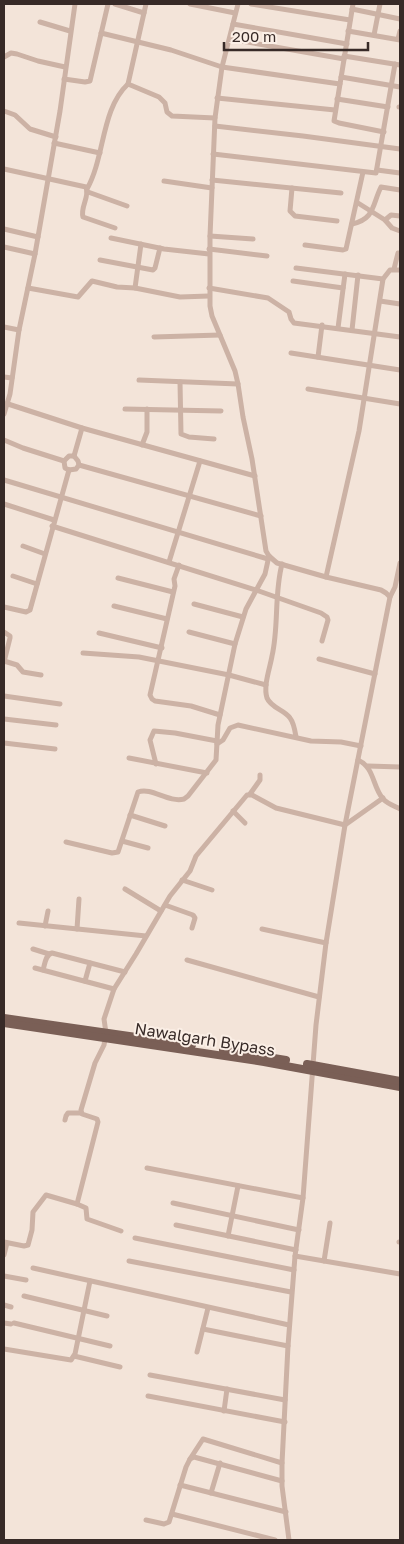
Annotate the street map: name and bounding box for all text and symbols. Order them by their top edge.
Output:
scale bar [224,20,368,52]
text: 200 m [232,27,276,45]
street label: Nawalgarh Bypass [133,1018,277,1060]

